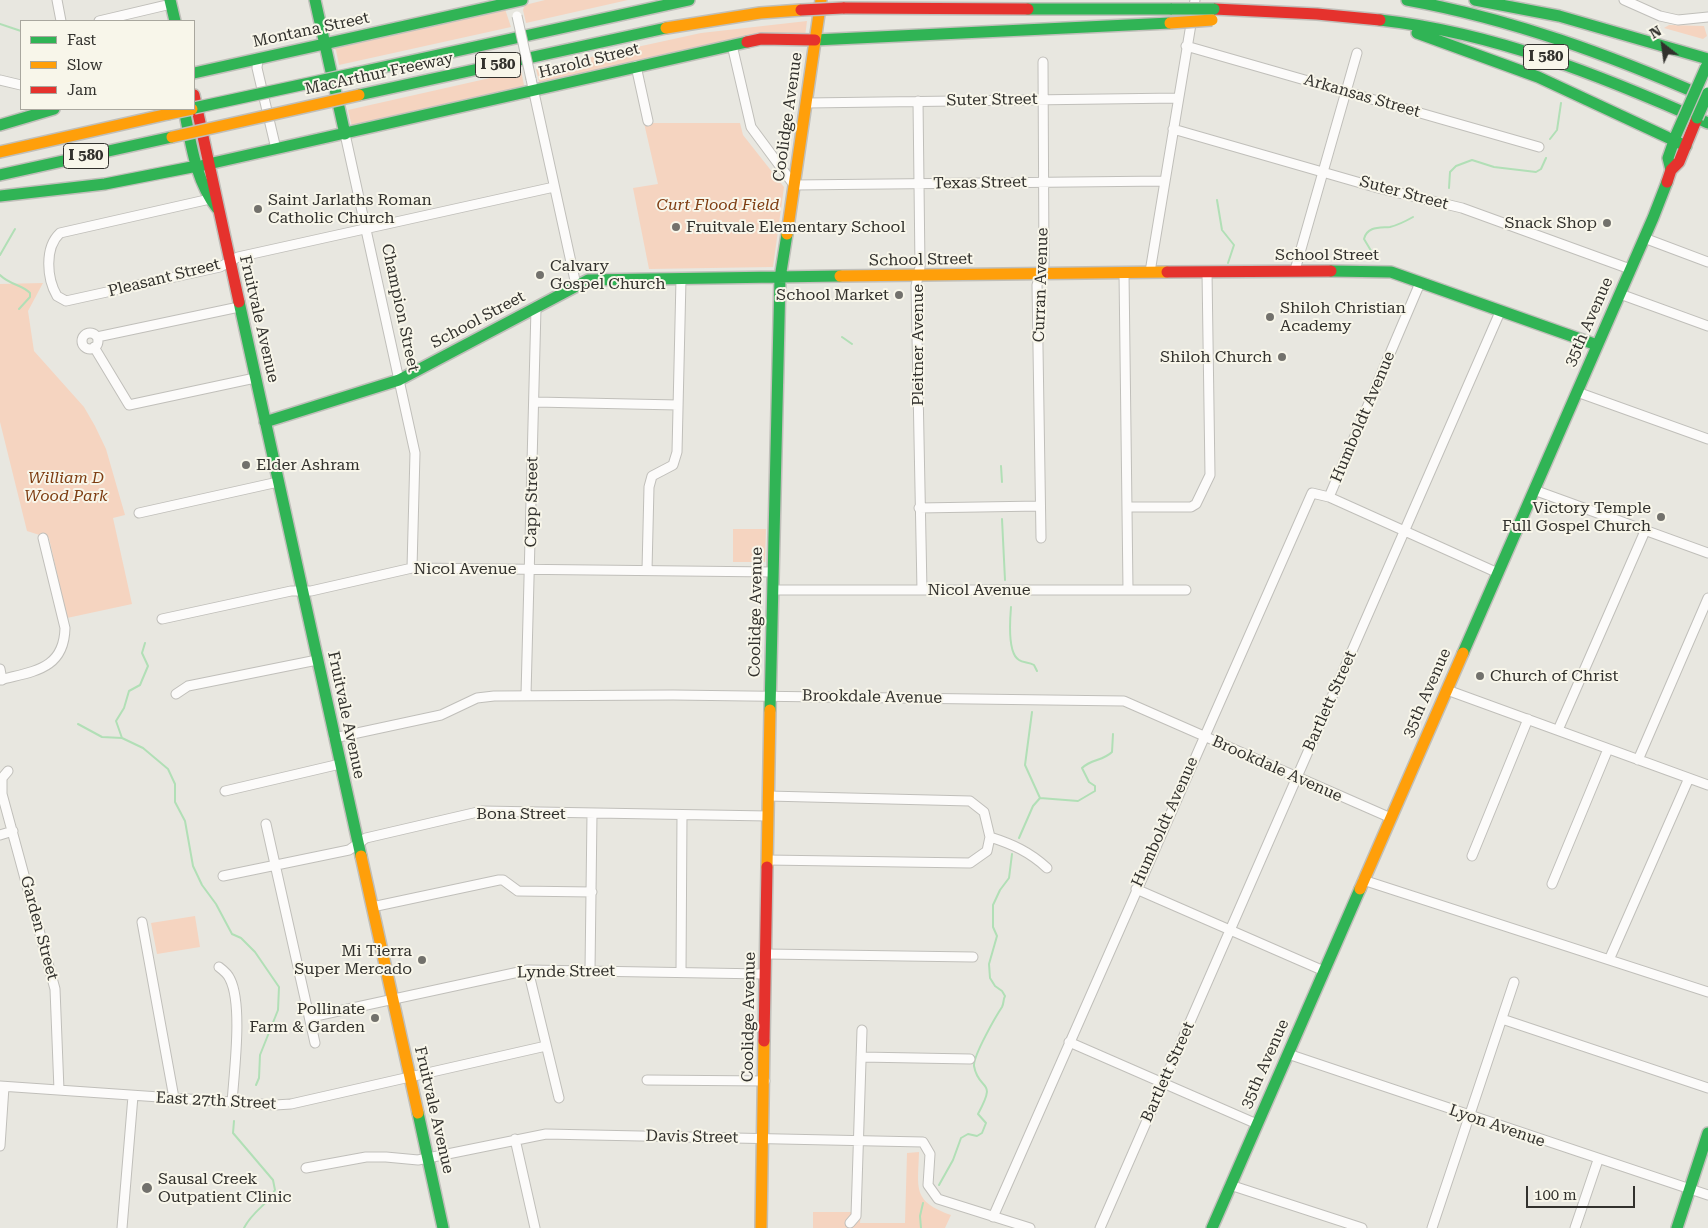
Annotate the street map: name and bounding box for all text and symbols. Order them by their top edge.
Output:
street label: Montana Street [251,8,371,52]
legend [20,20,195,110]
north arrow [1638,20,1688,70]
text: N [1647,22,1664,42]
text: Fast [67,31,96,49]
street label: Harold Street [537,39,641,83]
road number: I 580 [1524,44,1568,70]
street label: MacArthur Freeway [303,49,455,99]
street label: Coolidge Avenue [769,51,807,183]
road number: I 580 [476,52,520,78]
text: Slow [67,56,102,74]
street label: Arkansas Street [1302,70,1422,122]
text: Jam [67,81,97,99]
street label: Suter Street [946,90,1038,110]
road number: I 580 [64,144,108,168]
street label: Suter Street [1358,172,1450,214]
street label: Texas Street [933,173,1027,193]
place label: Saint Jarlaths Roman Catholic Church [268,190,432,228]
park label: Curt Flood Field [656,195,780,215]
marker: Saint Jarlaths Roman Catholic Church [252,203,264,215]
place label: Snack Shop [1504,213,1597,233]
place label: Fruitvale Elementary School [686,217,905,237]
marker: Snack Shop [1601,217,1613,229]
marker: Fruitvale Elementary School [670,221,682,233]
street label: Curran Avenue [1029,227,1053,343]
street label: Champion Street [377,242,423,374]
street label: School Street [1275,245,1379,265]
street label: School Street [869,249,973,271]
street label: Fruitvale Avenue [235,254,283,384]
street label: Pleasant Street [106,255,222,301]
place label: Calvary Gospel Church [550,256,666,294]
marker: Calvary Gospel Church [534,269,546,281]
street label: 35th Avenue [1561,274,1617,370]
street label: Pleitner Avenue [908,284,928,406]
place label: School Market [776,285,889,305]
street label: School Street [428,287,528,353]
marker: School Market [893,289,905,301]
place label: Shiloh Christian Academy [1280,298,1406,336]
marker: Shiloh Christian Academy [1264,311,1276,323]
place label: Shiloh Church [1160,347,1272,367]
street label: Humboldt Avenue [1327,349,1399,485]
marker: Shiloh Church [1276,351,1288,363]
place label: Elder Ashram [256,455,360,475]
street label: Capp Street [522,456,542,548]
marker: Elder Ashram [240,459,252,471]
park label: William D Wood Park [24,468,108,506]
place label: Victory Temple Full Gospel Church [1502,498,1651,536]
marker: Victory Temple Full Gospel Church [1655,511,1667,523]
street label: Coolidge Avenue [745,547,767,677]
street label: Nicol Avenue [413,559,517,579]
street label: Nicol Avenue [927,580,1031,600]
street label: 35th Avenue [1399,645,1455,741]
street label: Bartlett Street [1299,648,1361,754]
street label: Fruitvale Avenue [323,649,369,781]
place label: Church of Christ [1490,666,1618,686]
marker: Church of Christ [1474,670,1486,682]
street label: Brookdale Avenue [802,686,942,708]
street label: Brookdale Avenue [1209,732,1345,806]
street label: Humboldt Avenue [1128,754,1202,890]
street label: Bona Street [476,804,566,824]
street label: Garden Street [16,874,62,982]
place label: Mi Tierra Super Mercado [294,941,412,979]
street label: Coolidge Avenue [738,952,760,1082]
marker: Mi Tierra Super Mercado [416,954,428,966]
street label: Lynde Street [517,962,615,982]
place label: Pollinate Farm & Garden [249,999,365,1037]
marker: Pollinate Farm & Garden [369,1012,381,1024]
street label: 35th Avenue [1237,1016,1293,1112]
street label: Bartlett Street [1137,1019,1199,1125]
street label: Fruitvale Avenue [410,1045,458,1175]
street label: East 27th Street [155,1088,277,1114]
street label: Lyon Avenue [1446,1101,1548,1151]
street label: Davis Street [646,1127,738,1147]
place label: Sausal Creek Outpatient Clinic [158,1169,292,1207]
scale bar [1528,1176,1637,1208]
marker: Sausal Creek Outpatient Clinic [140,1181,154,1195]
text: 100 m [1534,1186,1577,1204]

